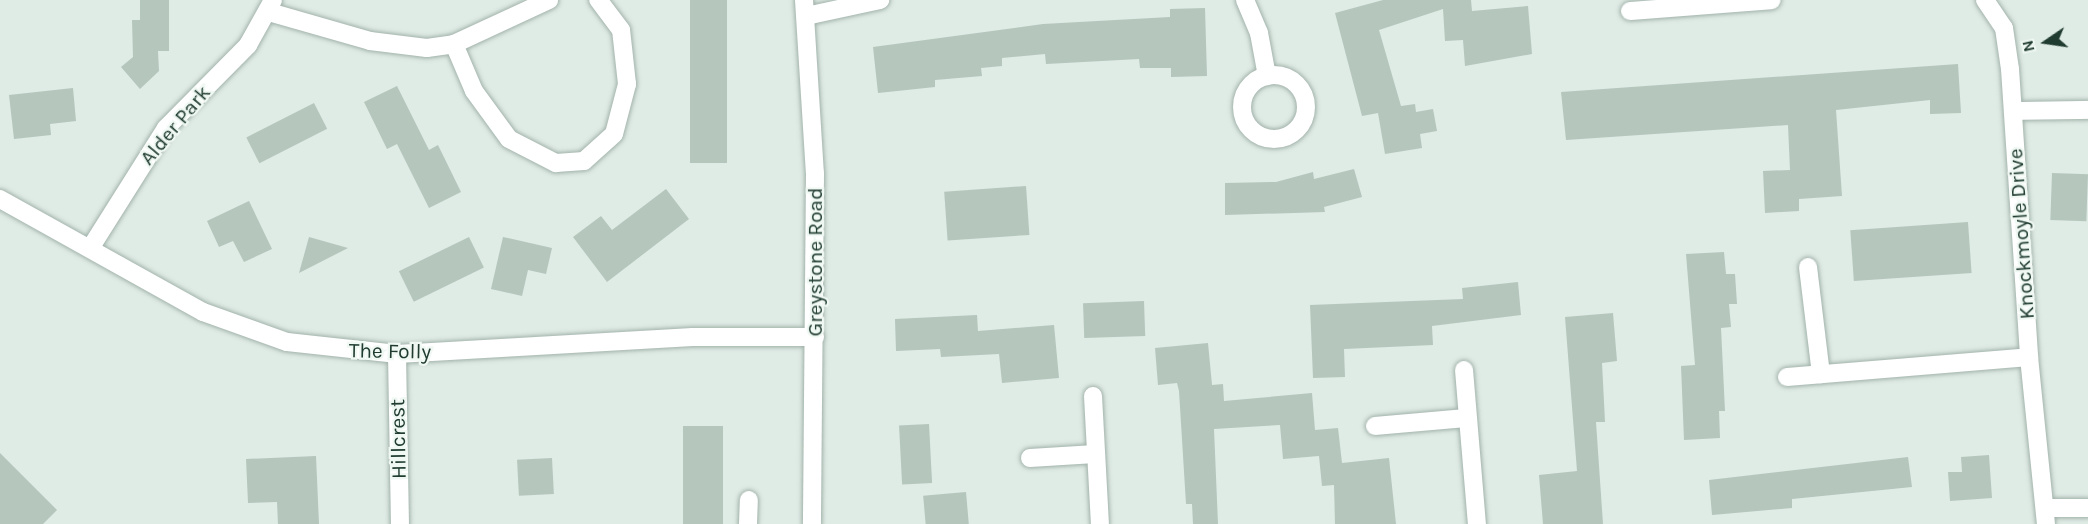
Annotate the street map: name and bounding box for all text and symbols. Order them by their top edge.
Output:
north arrow [2016,12,2076,72]
text: N [2017,38,2039,54]
street label: Alder Park [134,80,216,170]
street label: Knockmoyle Drive [2002,148,2040,320]
street label: Greystone Road [802,188,828,336]
street label: The Folly [349,338,431,364]
street label: Hillcrest [385,399,411,479]

